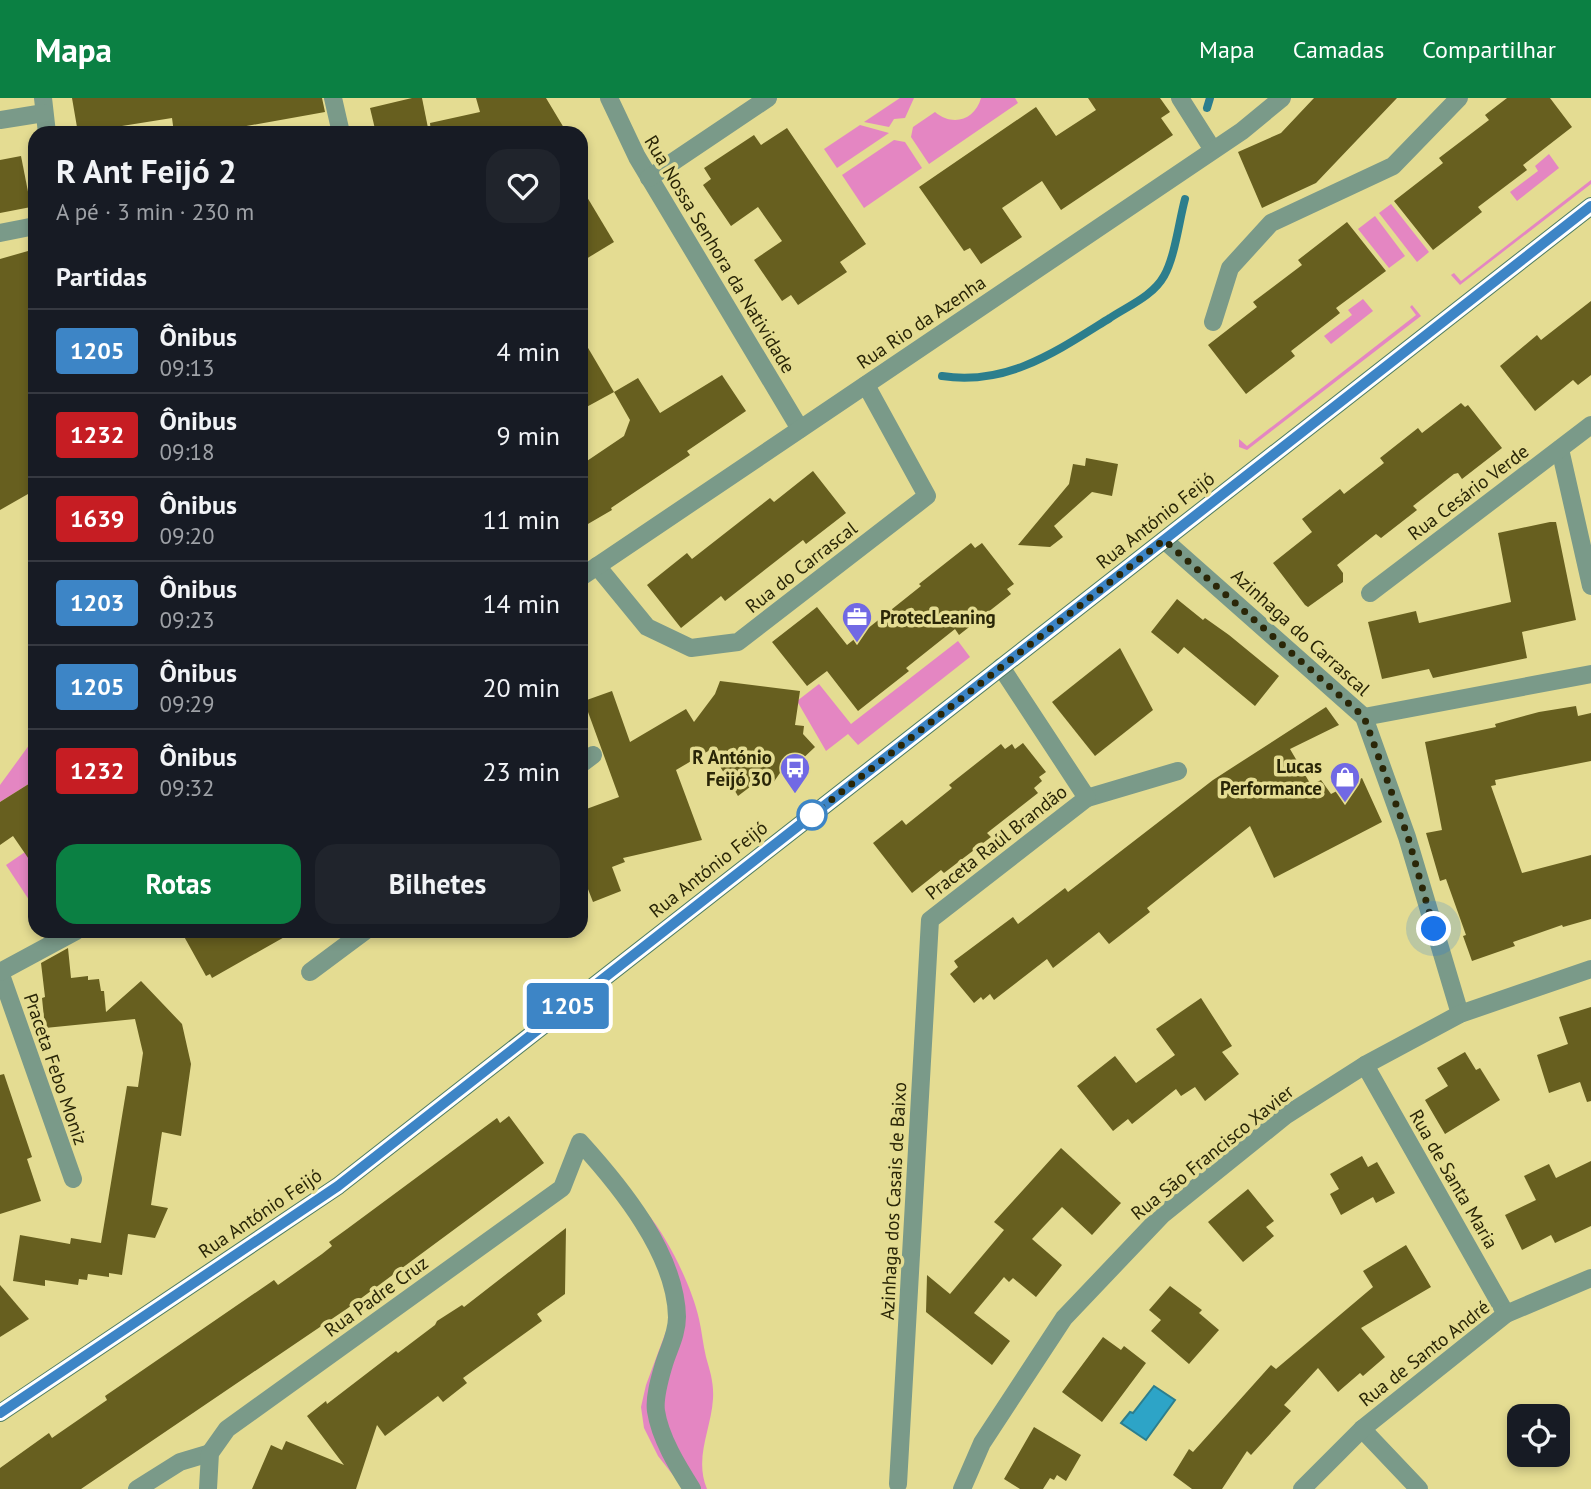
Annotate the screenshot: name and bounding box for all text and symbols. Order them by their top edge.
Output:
text: Mapa [35,28,112,71]
text: Mapa [1199,34,1255,65]
text: Camadas [1293,34,1384,65]
text: Compartilhar [1422,34,1556,65]
street label: Rua Nossa Senhora da Natividade [639,131,801,377]
text: R Ant Feijó 2 [56,149,237,192]
button: heart [486,149,560,223]
text: A pé · 3 min · 230 m [56,197,254,226]
text: Partidas [56,260,147,293]
street label: Rua Rio da Azenha [852,270,990,374]
text: Ônibus [159,320,237,353]
text: 1205 [70,335,124,366]
text: 4 min [497,335,560,368]
text: 09:13 [159,353,215,382]
text: Ônibus [159,404,237,437]
text: 1232 [70,419,124,450]
text: 9 min [497,419,560,452]
text: 09:18 [159,437,215,466]
street label: Rua Cesário Verde [1403,439,1533,545]
street label: Rua António Feijó [1091,466,1219,574]
text: Ônibus [159,488,237,521]
text: 1639 [70,503,124,534]
text: 11 min [482,503,560,536]
street label: Rua do Carrascal [740,516,862,618]
text: 09:20 [159,521,215,550]
street label: Azinhaga do Carrascal [1227,563,1376,701]
text: Ônibus [159,572,237,605]
text: 1203 [70,587,124,618]
text: 14 min [482,587,560,620]
office icon: ProtecLeaning [840,600,874,644]
text: 09:23 [159,605,215,634]
place label: ProtecLeaning [880,605,996,629]
text: Ônibus [159,656,237,689]
text: 1205 [70,671,124,702]
text: 20 min [482,671,560,704]
text: 09:29 [159,689,215,718]
text: Ônibus [159,740,237,773]
place label: R António Feijó 30 [692,745,772,791]
bus stop icon: R António Feijó 30 [778,751,812,795]
place label: Lucas Performance [1220,754,1322,800]
text: 1232 [70,755,124,786]
text: 23 min [482,755,560,788]
shop icon: Lucas Performance [1328,760,1362,804]
text: 09:32 [159,773,215,802]
street label: Praceta Raúl Brandão [920,779,1072,905]
unlabelled marker [797,800,827,830]
street label: Rua António Feijó [644,815,772,923]
button: Rotas [56,844,301,924]
button: Bilhetes [315,844,560,924]
your location [1416,911,1451,946]
line badge: 1205 [519,983,617,1029]
street label: Praceta Febo Moniz [19,990,93,1148]
text: 1205 [541,990,595,1021]
street label: Rua São Francisco Xavier [1126,1079,1299,1225]
street label: Azinhaga dos Casais de Baixo [875,1081,911,1321]
street label: Rua de Santa Maria [1404,1105,1504,1253]
street label: Rua António Feijó [194,1163,326,1263]
street label: Rua Padre Cruz [319,1250,433,1342]
street label: Rua de Santo André [1354,1294,1494,1412]
map controls [1507,1404,1570,1467]
button: locate [1507,1404,1570,1467]

